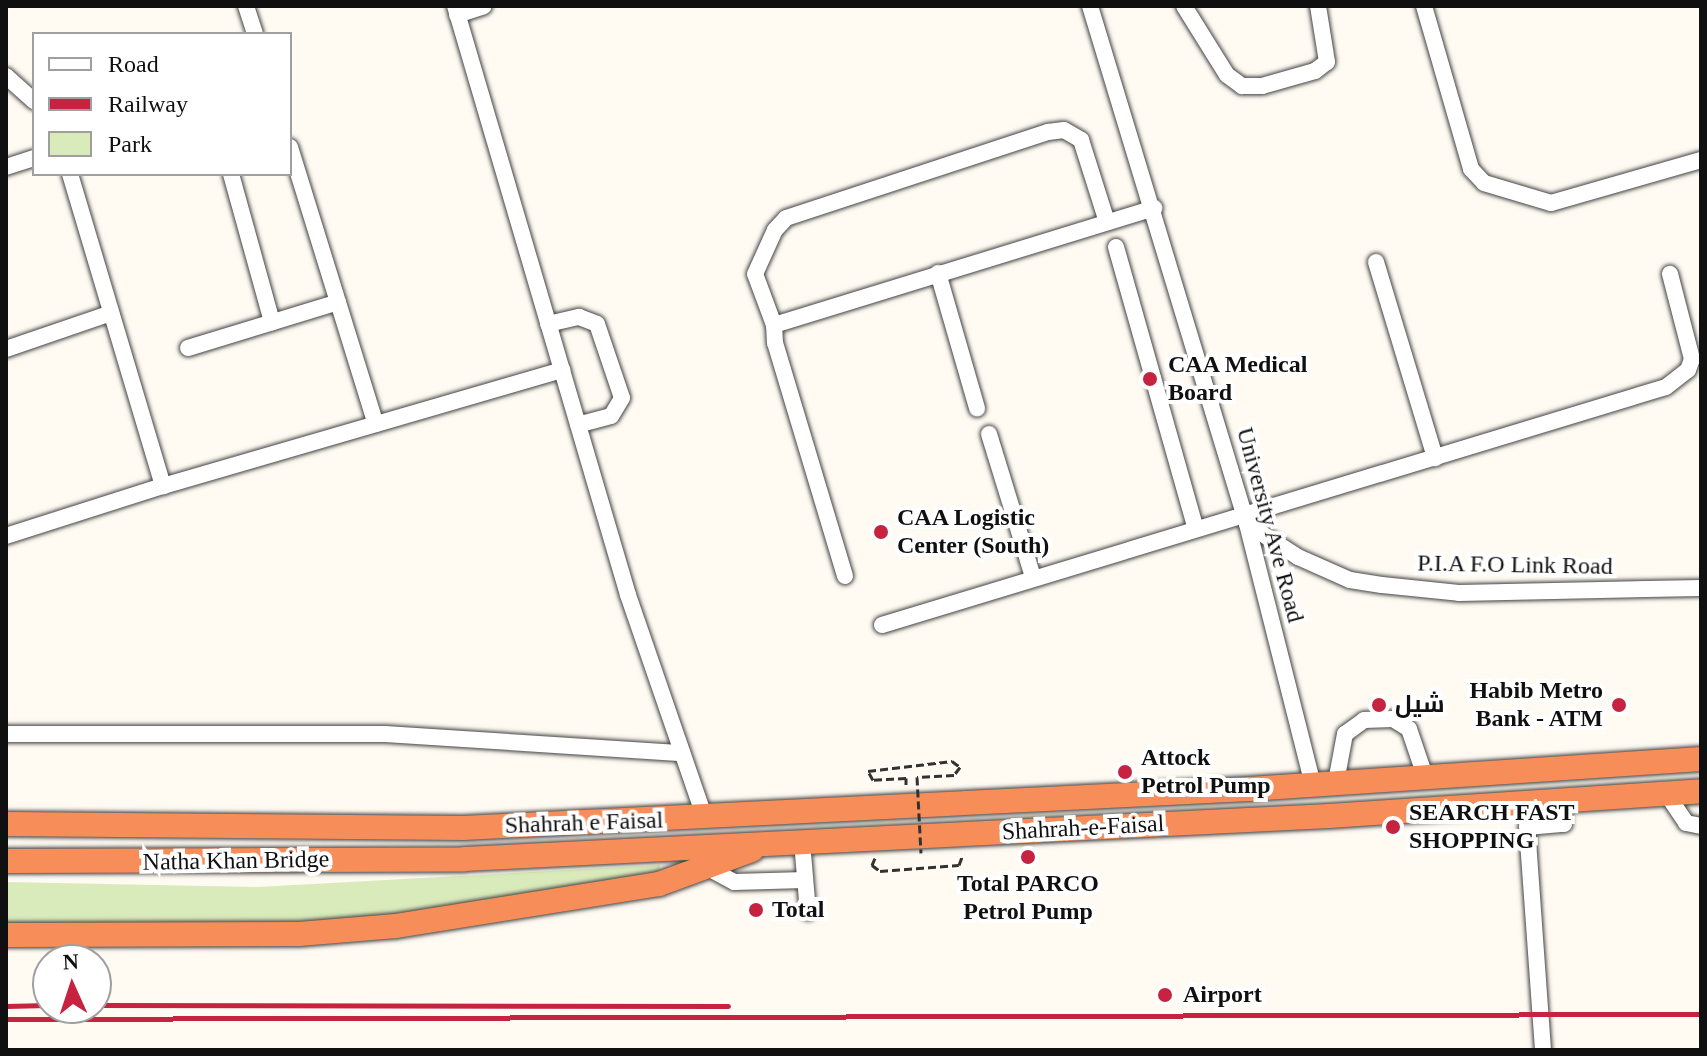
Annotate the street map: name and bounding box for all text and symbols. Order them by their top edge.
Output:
legend [32,32,292,176]
text: Road [108,51,159,77]
text: Railway [108,91,188,117]
text: Park [108,131,152,157]
place label: CAA Medical Board [1168,351,1309,407]
marker: CAA Medical Board [1139,368,1161,390]
street label: University Ave Road [1230,424,1310,626]
place label: CAA Logistic Center (South) [897,504,1050,560]
marker: CAA Logistic Center (South) [872,523,890,541]
street label: P.I.A F.O Link Road [1416,549,1614,581]
place label: Habib Metro Bank - ATM [1469,677,1603,733]
place label: شیل [1395,691,1444,719]
marker: شیل [1370,696,1388,714]
marker: Habib Metro Bank - ATM [1610,696,1628,714]
place label: Attock Petrol Pump [1141,744,1271,800]
marker: Attock Petrol Pump [1116,763,1134,781]
place label: SEARCH FAST SHOPPING [1409,799,1575,855]
street label: Shahrah e Faisal [504,806,664,840]
street label: Shahrah-e-Faisal [1001,809,1165,847]
marker: SEARCH FAST SHOPPING [1384,818,1402,836]
street label: Natha Khan Bridge [142,845,330,877]
marker: Total PARCO Petrol Pump [1019,848,1037,866]
place label: Total PARCO Petrol Pump [957,870,1099,926]
place label: Total [772,896,824,924]
marker: Total [747,901,765,919]
north arrow [32,944,112,1024]
text: N [62,949,79,974]
place label: Airport [1183,981,1262,1009]
marker: Airport [1154,984,1176,1006]

